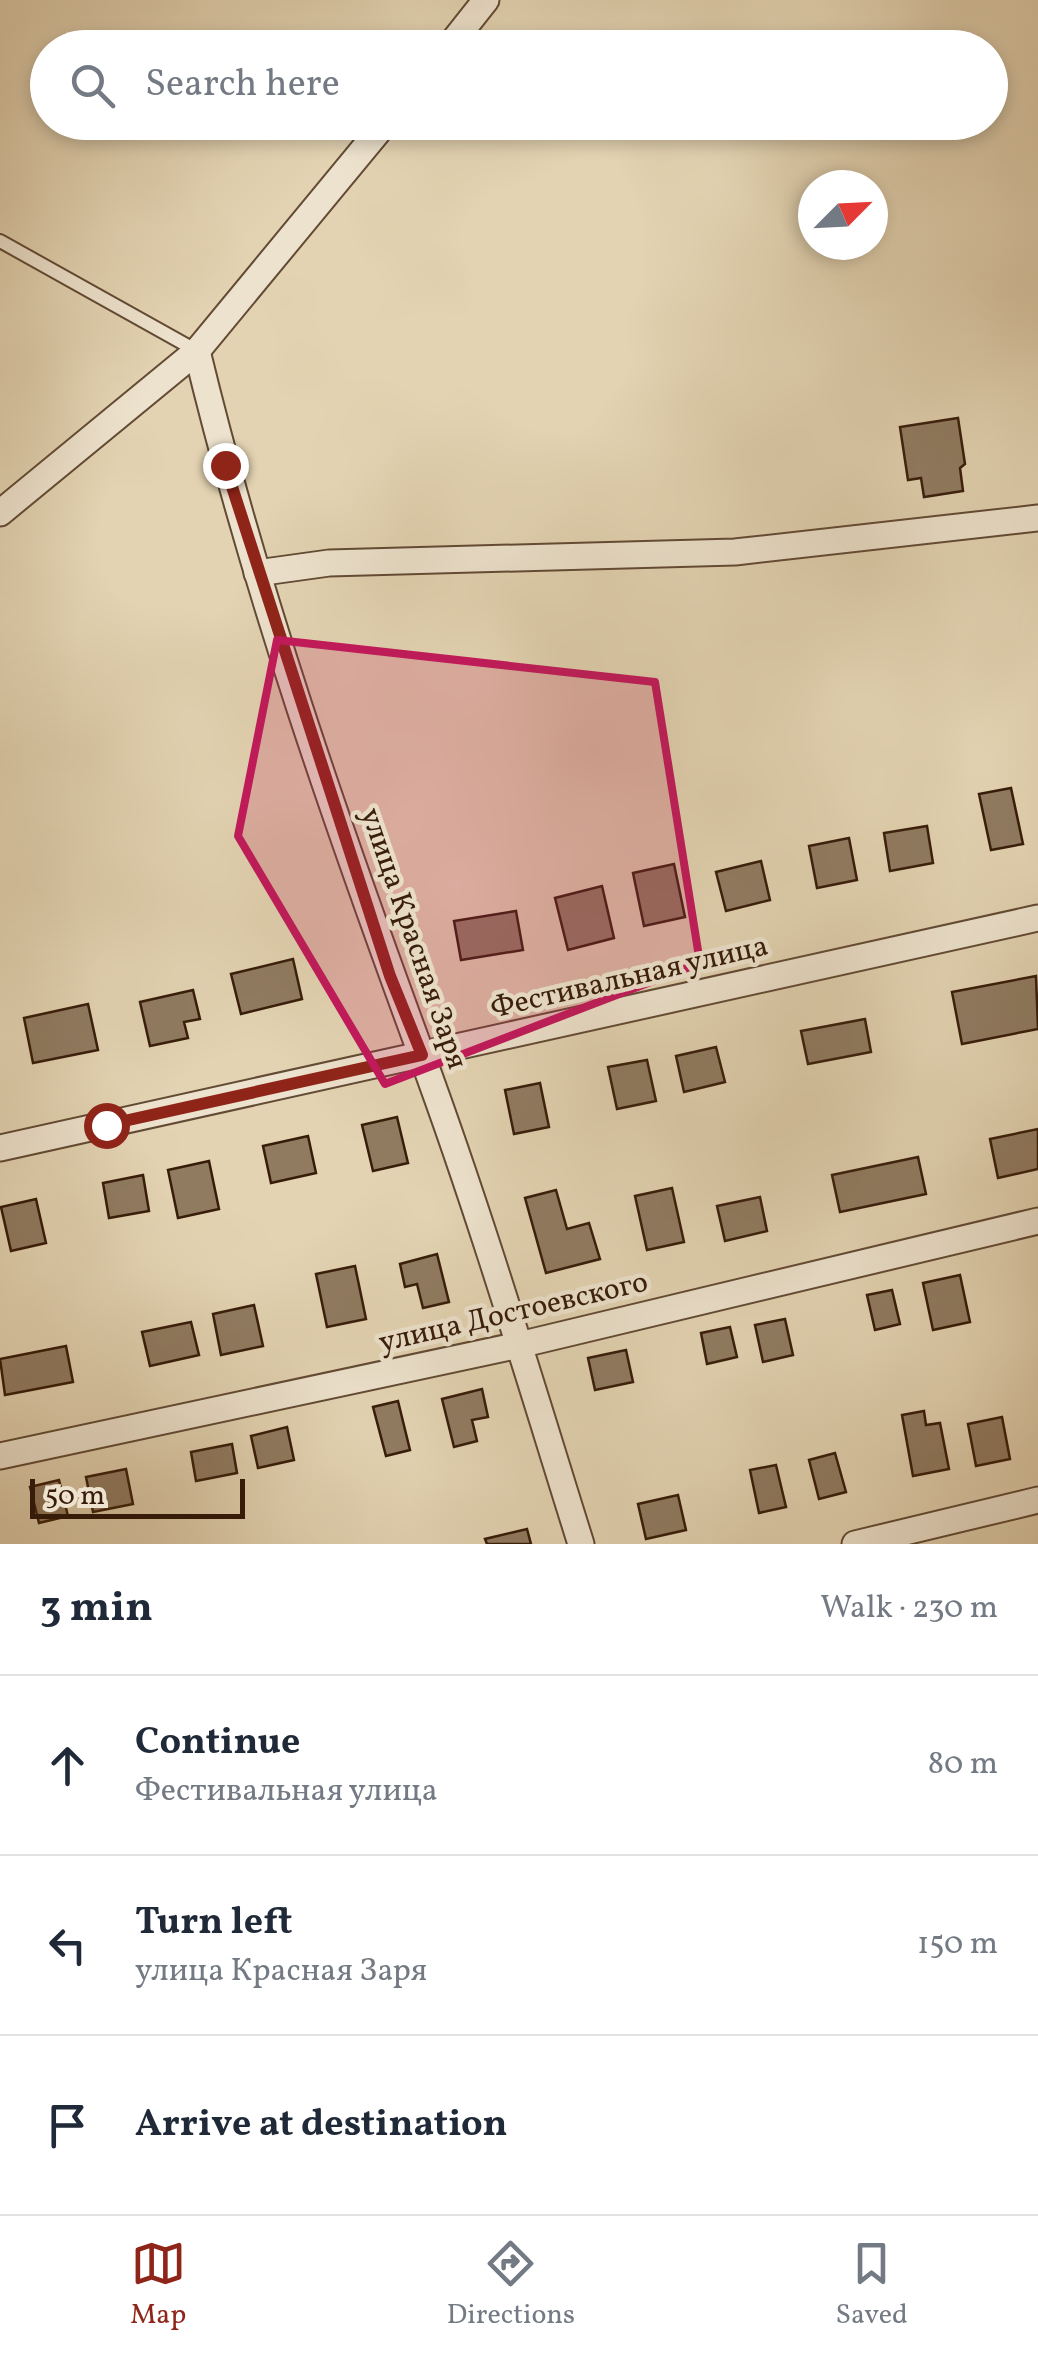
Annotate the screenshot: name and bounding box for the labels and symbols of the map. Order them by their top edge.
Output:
north arrow [798,170,888,260]
route end [203,443,249,489]
street label: улица Красная Заря [349,802,478,1075]
street label: Фестивальная улица [486,926,772,1030]
route start [84,1103,130,1149]
street label: улица Достоевского [375,1262,652,1364]
scale bar [30,1474,245,1518]

